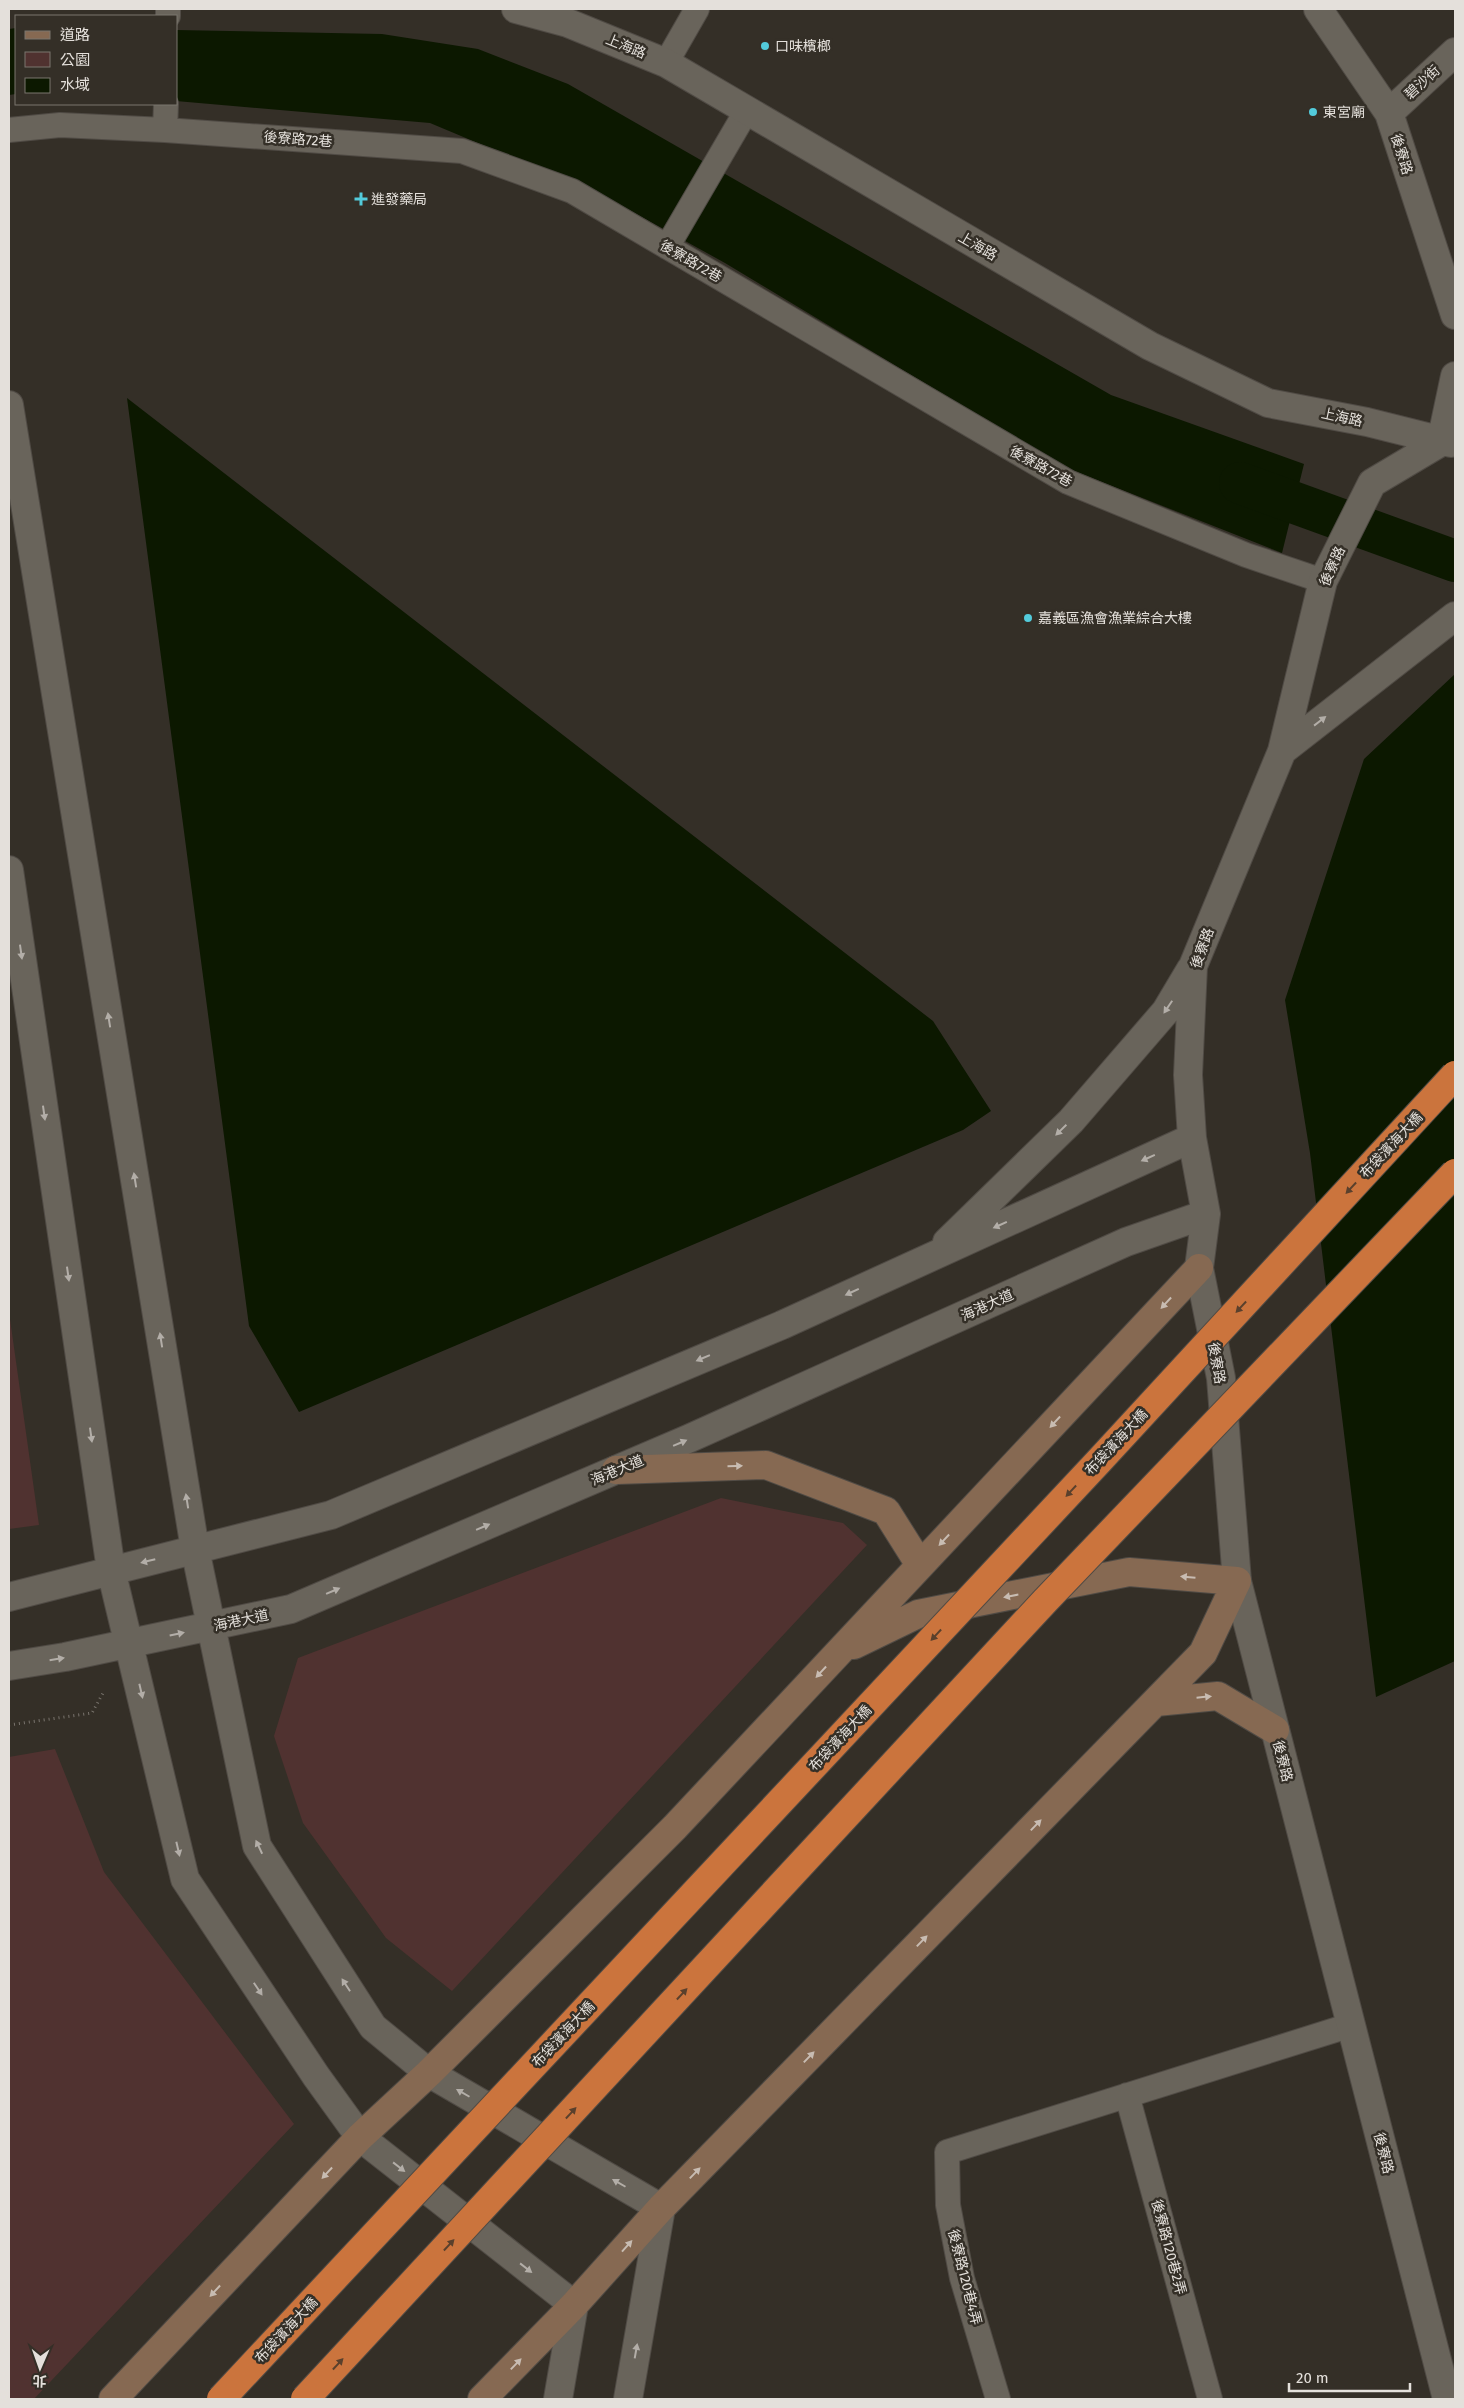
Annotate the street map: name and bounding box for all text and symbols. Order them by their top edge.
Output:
legend [15,15,178,105]
text: 道路 [60,26,90,44]
street label: 上海路 [603,31,648,62]
place label: 口味檳榔 [775,38,831,55]
marker: 口味檳榔 [759,40,771,52]
text: 公園 [60,51,90,69]
street label: 碧沙街 [1401,62,1443,103]
text: 水域 [60,76,90,94]
place label: 東宮廟 [1323,104,1365,121]
marker: 東宮廟 [1307,106,1319,118]
street label: 後寮路72巷 [263,129,333,150]
street label: 後寮路 [1387,132,1416,177]
place label: 進發藥局 [371,191,427,208]
marker: 進發藥局 [355,193,367,205]
street label: 上海路 [955,229,1000,264]
street label: 後寮路72巷 [657,237,725,286]
street label: 上海路 [1320,405,1364,430]
street label: 後寮路72巷 [1006,442,1075,491]
street label: 後寮路 [1316,544,1349,589]
place label: 嘉義區漁會漁業綜合大樓 [1038,610,1192,627]
marker: 嘉義區漁會漁業綜合大樓 [1022,612,1034,624]
one-way arrow [1313,716,1327,726]
street label: 後寮路 [1187,926,1218,971]
one-way arrow [17,945,25,961]
one-way arrow [1163,1001,1172,1014]
one-way arrow [104,1011,112,1027]
one-way arrow [41,1106,49,1122]
street label: 布袋濱海大橋 [1357,1109,1426,1182]
one-way arrow [1056,1124,1068,1136]
one-way arrow [1141,1154,1155,1162]
one-way arrow [131,1172,139,1188]
one-way arrow [1345,1181,1357,1193]
one-way arrow [993,1221,1007,1229]
one-way arrow [64,1266,72,1282]
street label: 海港大道 [958,1286,1016,1325]
one-way arrow [845,1289,859,1297]
one-way arrow [1160,1297,1172,1309]
one-way arrow [1235,1301,1247,1313]
one-way arrow [157,1332,165,1348]
street label: 後寮路 [1204,1341,1229,1385]
one-way arrow [696,1355,710,1363]
street label: 布袋濱海大橋 [1082,1406,1151,1479]
one-way arrow [1049,1415,1061,1427]
one-way arrow [87,1427,95,1443]
one-way arrow [673,1438,687,1446]
street label: 海港大道 [588,1452,646,1489]
one-way arrow [727,1462,743,1470]
one-way arrow [1065,1484,1077,1496]
one-way arrow [183,1493,191,1509]
one-way arrow [476,1523,490,1531]
one-way arrow [938,1534,950,1546]
one-way arrow [140,1557,155,1565]
one-way arrow [1180,1573,1196,1581]
one-way arrow [326,1587,340,1595]
one-way arrow [1002,1592,1018,1600]
street label: 海港大道 [212,1606,270,1635]
one-way arrow [930,1628,942,1640]
one-way arrow [170,1629,186,1637]
one-way arrow [49,1654,65,1662]
one-way arrow [815,1666,827,1678]
one-way arrow [137,1684,145,1699]
one-way arrow [1197,1693,1213,1701]
street label: 布袋濱海大橋 [806,1702,875,1775]
street label: 後寮路 [1269,1739,1296,1784]
one-way arrow [1030,1819,1042,1831]
one-way arrow [255,1840,264,1855]
one-way arrow [174,1842,182,1857]
one-way arrow [916,1935,928,1947]
one-way arrow [341,1978,350,1991]
one-way arrow [253,1982,263,1996]
one-way arrow [676,1988,688,2000]
street label: 布袋濱海大橋 [529,1998,598,2071]
one-way arrow [803,2051,815,2063]
one-way arrow [457,2088,470,2097]
one-way arrow [565,2107,577,2119]
street label: 後寮路 [1370,2131,1397,2176]
one-way arrow [392,2162,405,2173]
one-way arrow [321,2166,333,2178]
one-way arrow [689,2167,701,2179]
one-way arrow [612,2179,625,2188]
street label: 後寮路120巷2弄 [1148,2198,1189,2297]
street label: 後寮路120巷4弄 [944,2227,985,2327]
one-way arrow [443,2239,455,2251]
one-way arrow [621,2240,633,2252]
one-way arrow [519,2263,533,2273]
one-way arrow [209,2285,221,2297]
street label: 布袋濱海大橋 [252,2294,321,2367]
north arrow [15,2343,65,2393]
one-way arrow [632,2343,640,2359]
one-way arrow [332,2358,344,2370]
one-way arrow [510,2359,522,2371]
scale bar [1289,2360,1410,2392]
text: 20 m [1296,2369,1329,2387]
text: 北 [32,2372,47,2389]

